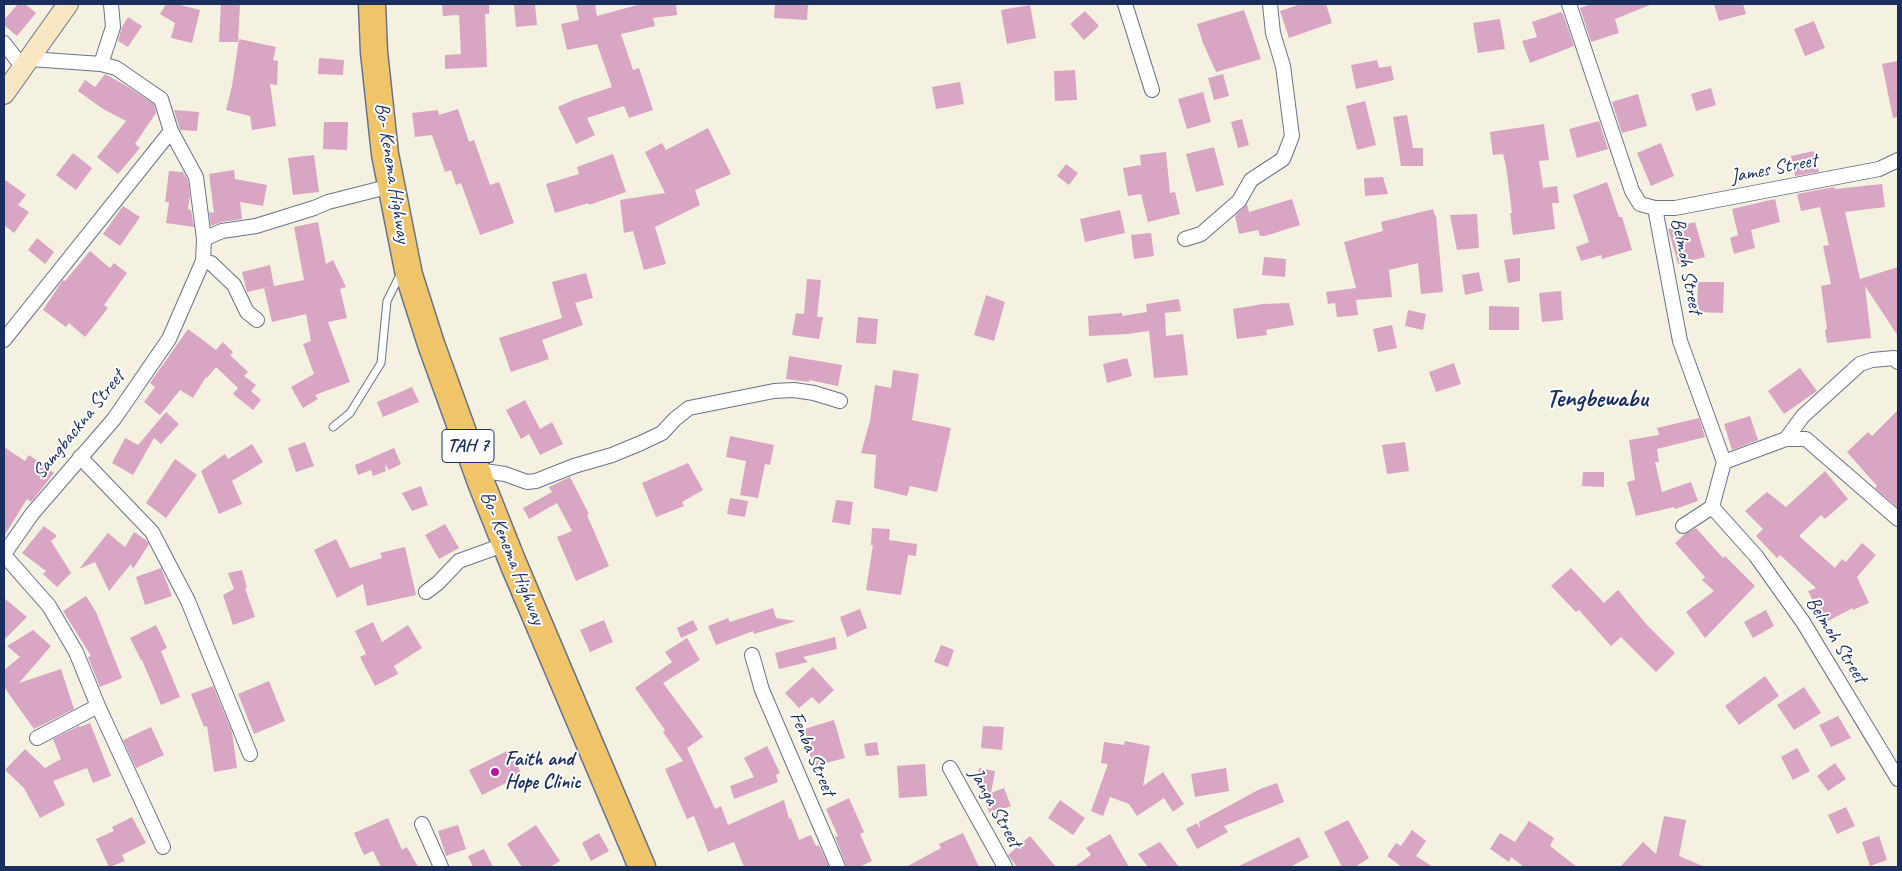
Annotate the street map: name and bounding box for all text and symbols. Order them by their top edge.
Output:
street label: Bo- Kenema Highway [369,101,415,245]
street label: James Street [1729,149,1819,189]
street label: Belmoh Street [1665,216,1707,316]
street label: Samgbackna Street [28,366,130,484]
district label: Tengbewabu [1546,384,1648,414]
road number: TAH 7 [442,430,494,462]
street label: Bo- Kenema Highway [474,488,550,628]
street label: Belmoh Street [1800,592,1872,688]
street label: Fenba Street [783,708,841,800]
place label: Faith and Hope Clinic [505,748,581,795]
street label: Janga Street [963,764,1027,852]
marker: Faith and Hope Clinic [489,766,501,778]

